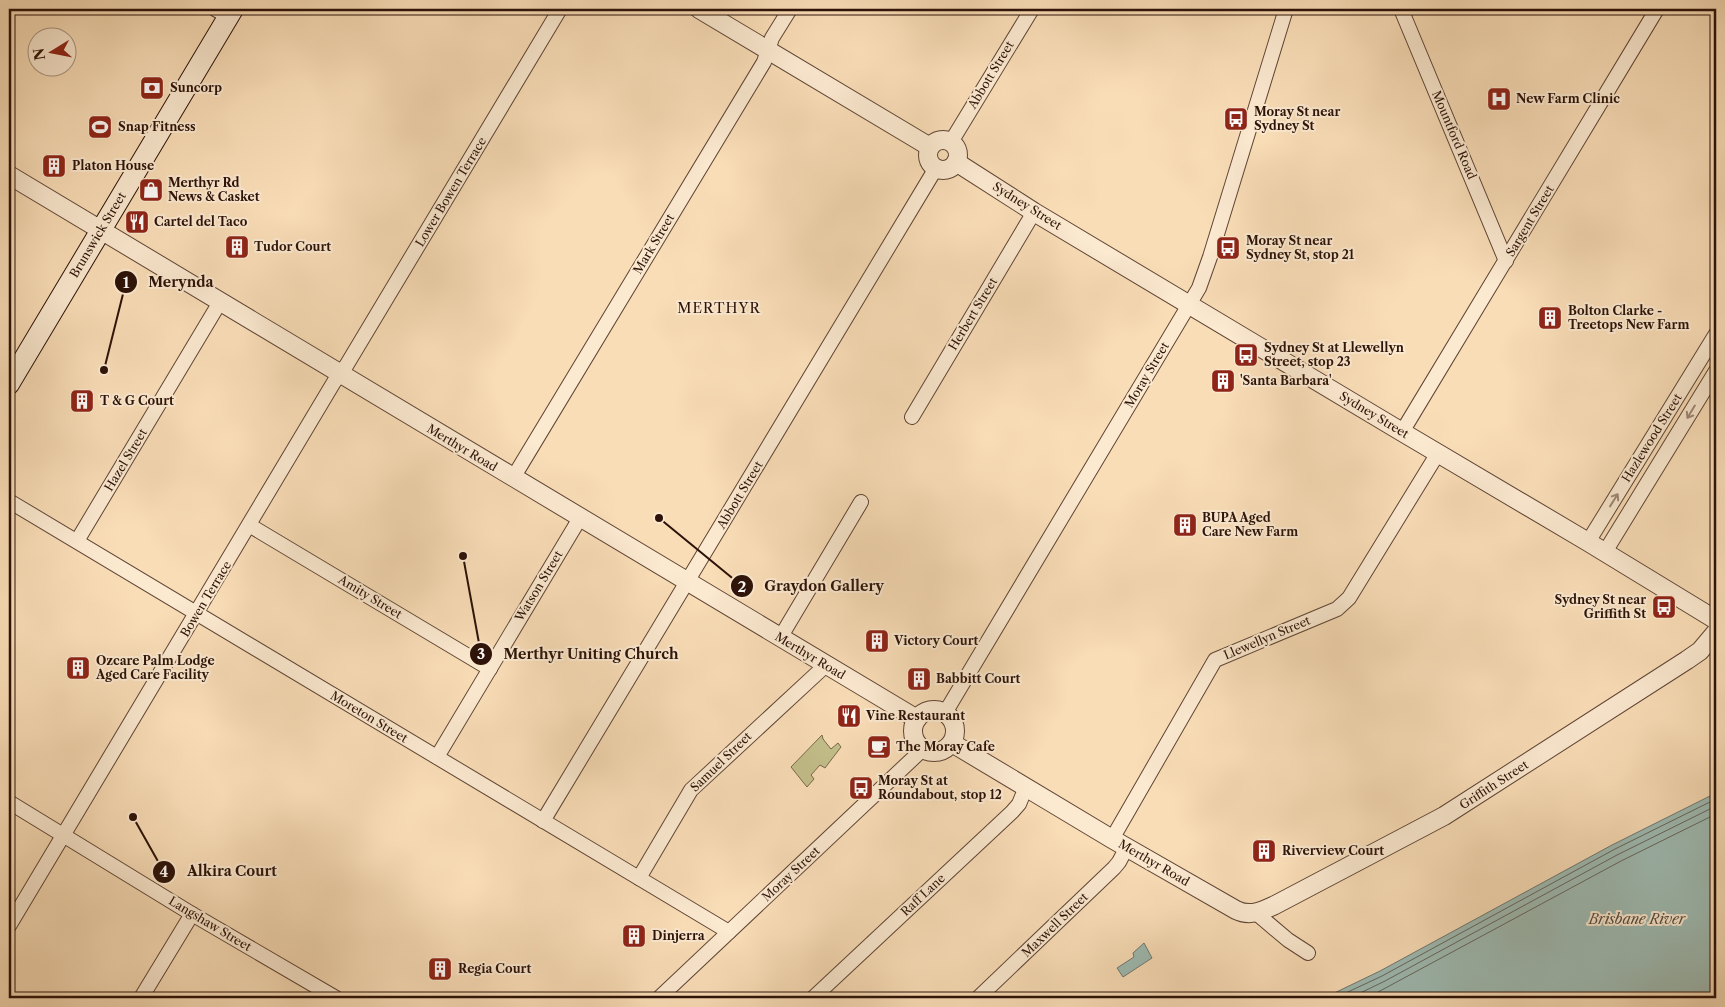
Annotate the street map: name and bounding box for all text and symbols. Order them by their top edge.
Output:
north arrow [28,28,78,78]
street label: Abbott Street [964,37,1017,112]
text: N [29,47,49,62]
bank icon: Suncorp [139,75,165,101]
place label: Suncorp [170,80,222,95]
hospital icon: New Farm Clinic [1486,86,1512,112]
street label: Mountford Road [1429,88,1480,182]
place label: New Farm Clinic [1516,91,1620,106]
place label: Moray St near Sydney St [1254,104,1340,133]
bus stop icon: Moray St near Sydney St [1223,106,1249,132]
sports icon: Snap Fitness [87,114,113,140]
place label: Snap Fitness [118,119,196,134]
street label: Lower Bowen Terrace [412,134,489,249]
building icon: Platon House [41,153,67,179]
place label: Platon House [72,158,154,173]
place label: Merthyr Rd News & Casket [168,175,260,204]
shop icon: Merthyr Rd News & Casket [138,177,164,203]
street label: Sydney Street [990,178,1065,233]
street label: Sargent Street [1502,182,1557,259]
street label: Brunswick Street [66,189,129,280]
restaurant icon: Cartel del Taco [124,209,150,235]
street label: Mark Street [630,210,678,276]
place label: Cartel del Taco [154,214,248,229]
place label: Moray St near Sydney St, stop 21 [1246,233,1355,262]
building icon: Tudor Court [224,234,250,260]
bus stop icon: Moray St near Sydney St, stop 21 [1215,235,1241,261]
place label: Tudor Court [254,239,331,254]
callout: Merynda [113,268,223,297]
text: 1 [123,273,130,292]
text: Merynda [148,273,215,291]
street label: Herbert Street [945,274,1001,353]
district label: MERTHYR [677,299,761,317]
place label: Bolton Clarke - Treetops New Farm [1568,303,1689,332]
building icon: Bolton Clarke - Treetops New Farm [1537,305,1563,331]
street label: Moray Street [1121,339,1172,410]
place label: Sydney St at Llewellyn Street, stop 23 [1264,340,1405,369]
bus stop icon: Sydney St at Llewellyn Street, stop 23 [1233,342,1259,368]
building icon: 'Santa Barbara' [1210,368,1236,394]
place label: 'Santa Barbara' [1240,373,1332,388]
building icon: T & G Court [69,388,95,414]
street label: Sydney Street [1337,388,1412,442]
street label: Hazlewood Street [1618,390,1685,485]
place label: T & G Court [100,393,174,408]
one-way arrow [1685,405,1695,419]
street label: Merthyr Road [424,421,501,475]
street label: Hazel Street [101,425,150,494]
street label: Abbott Street [713,457,766,532]
one-way arrow [1608,493,1619,507]
place label: BUPA Aged Care New Farm [1202,510,1298,539]
building icon: BUPA Aged Care New Farm [1172,512,1198,538]
street label: Watson Street [511,547,566,625]
street label: Bowen Terrace [177,558,234,640]
street label: Amity Street [335,571,405,622]
callout: Graydon Gallery [729,572,894,601]
text: 2 [738,577,747,596]
text: Graydon Gallery [764,577,884,595]
place label: Sydney St near Griffith St [1554,592,1646,621]
bus stop icon: Sydney St near Griffith St [1651,594,1677,620]
street label: Llewellyn Street [1221,612,1313,663]
building icon: Victory Court [864,628,890,654]
street label: Merthyr Road [772,629,849,683]
place label: Victory Court [893,633,978,648]
callout: Merthyr Uniting Church [469,640,689,669]
text: 3 [477,644,485,663]
text: Merthyr Uniting Church [504,645,679,663]
place label: Ozcare Palm Lodge Aged Care Facility [95,653,215,682]
building icon: Ozcare Palm Lodge Aged Care Facility [65,655,91,681]
building icon: Babbitt Court [906,666,932,692]
place label: Babbitt Court [936,671,1021,686]
street label: Moreton Street [328,688,411,746]
restaurant icon: Vine Restaurant [836,703,862,729]
place label: Vine Restaurant [865,708,965,723]
street label: Samuel Street [687,728,755,795]
cafe icon: The Moray Cafe [866,734,892,760]
place label: The Moray Cafe [896,739,995,754]
street label: Griffith Street [1457,756,1532,812]
place label: Moray St at Roundabout, stop 12 [878,773,1002,802]
bus stop icon: Moray St at Roundabout, stop 12 [848,775,874,801]
street label: Merthyr Road [1116,836,1193,889]
building icon: Riverview Court [1251,838,1277,864]
street label: Moray Street [759,842,823,904]
place label: Riverview Court [1282,843,1384,858]
callout: Alkira Court [152,857,287,886]
text: 4 [160,862,169,881]
text: Alkira Court [186,862,277,880]
street label: Raff Lane [897,870,948,919]
street label: Maxwell Street [1018,889,1091,960]
street label: Langshaw Street [166,893,255,954]
water label: Brisbane River [1588,910,1687,928]
building icon: Dinjerra [621,923,647,949]
place label: Dinjerra [652,928,706,943]
building icon: Regia Court [427,956,453,982]
place label: Regia Court [458,961,531,976]

